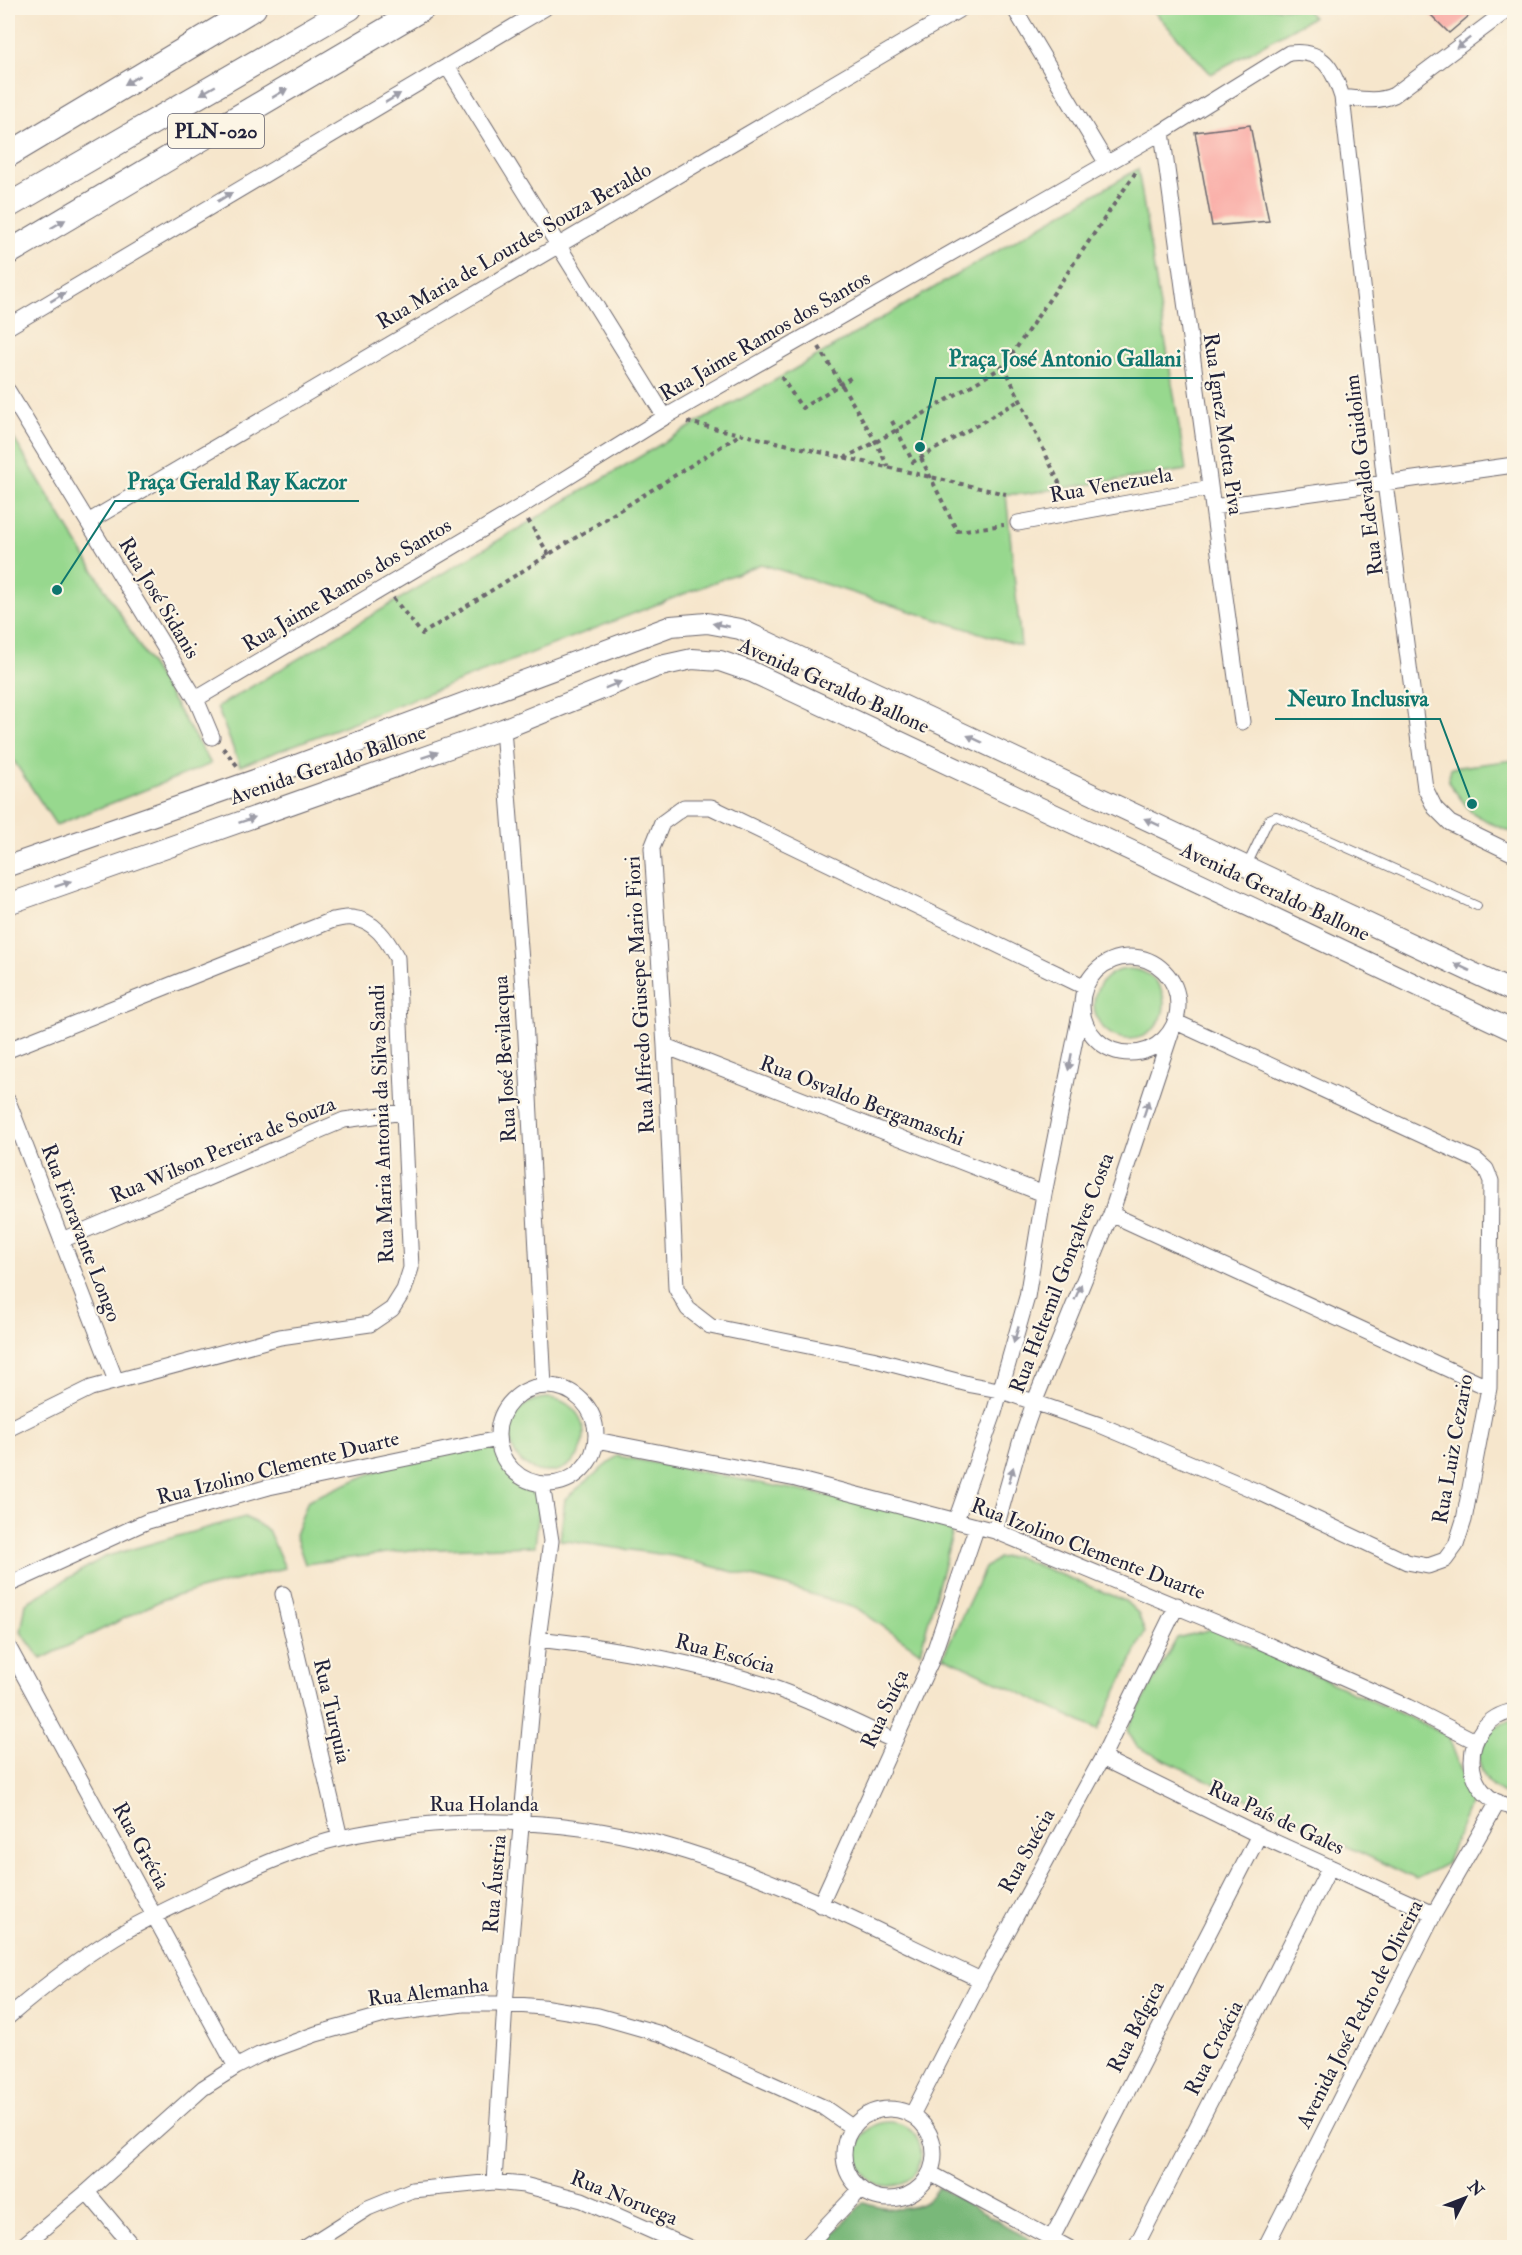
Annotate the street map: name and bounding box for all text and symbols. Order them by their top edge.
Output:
one-way arrow [1455,36,1471,49]
one-way arrow [124,75,140,86]
one-way arrow [200,85,217,95]
one-way arrow [272,87,288,98]
one-way arrow [385,92,401,103]
road number: PLN-020 [168,114,264,148]
street label: Rua Maria de Lourdes Souza Beraldo [372,156,656,336]
one-way arrow [217,193,234,203]
one-way arrow [50,218,66,229]
street label: Rua Jaime Ramos dos Santos [655,265,875,407]
one-way arrow [50,292,67,302]
street label: Rua Ignez Motta Piva [1197,331,1249,517]
callout: Praça José Antonio Gallani [936,338,1193,378]
text: Praça José Antonio Gallani [948,345,1182,374]
street label: Rua Edevaldo Guidolim [1338,373,1390,577]
callout: Praça Gerald Ray Kaczor [115,461,359,501]
street label: Rua Venezuela [1048,461,1175,509]
text: Praça Gerald Ray Kaczor [127,468,348,497]
street label: Rua Jaime Ramos dos Santos [238,512,456,658]
street label: Rua José Sidanis [112,532,206,664]
one-way arrow [711,620,730,629]
street label: Avenida Geraldo Ballone [734,631,934,740]
callout: Neuro Inclusiva [1275,679,1440,719]
one-way arrow [604,680,622,690]
text: Neuro Inclusiva [1287,685,1429,713]
street label: Avenida Geraldo Ballone [225,719,430,812]
one-way arrow [967,735,984,744]
one-way arrow [422,749,440,759]
one-way arrow [238,814,256,824]
one-way arrow [1142,817,1160,827]
street label: Avenida Geraldo Ballone [1175,836,1374,948]
street label: Rua Alfredo Giusepe Mario Fiori [619,855,661,1135]
one-way arrow [54,879,72,889]
one-way arrow [1452,962,1470,972]
street label: Rua José Bevilacqua [487,974,523,1143]
street label: Rua Maria Antonia da Silva Sandi [364,984,400,1264]
street label: Rua Osvaldo Bergamaschi [756,1049,969,1153]
one-way arrow [1065,1052,1074,1071]
street label: Rua Wilson Pereira de Souza [106,1090,340,1210]
one-way arrow [1141,1100,1151,1118]
street label: Rua Fioravante Longo [35,1140,127,1326]
street label: Rua Heltemil Gonçalves Costa [1004,1149,1120,1397]
one-way arrow [1073,1283,1083,1301]
one-way arrow [1011,1326,1020,1344]
street label: Rua Luiz Cezario [1427,1372,1479,1526]
street label: Rua Izolino Clemente Duarte [154,1425,402,1511]
one-way arrow [1007,1466,1016,1484]
street label: Rua Izolino Clemente Duarte [967,1492,1209,1606]
street label: Rua Escócia [672,1628,778,1680]
street label: Rua Turquia [307,1656,357,1766]
street label: Rua Suíça [855,1665,915,1753]
street label: Rua País de Gales [1203,1775,1349,1861]
street label: Rua Holanda [429,1791,539,1818]
street label: Rua Grécia [106,1798,176,1895]
street label: Rua Suécia [993,1804,1061,1898]
street label: Rua Áustria [477,1833,513,1934]
street label: Avenida José Pedro de Oliveira [1290,1895,1430,2134]
street label: Rua Alemanha [366,1971,490,2013]
street label: Rua Bélgica [1101,1976,1171,2077]
street label: Rua Croácia [1179,1996,1250,2100]
street label: Rua Noruega [566,2164,682,2232]
north arrow [1435,2168,1495,2228]
text: N [1463,2176,1488,2201]

